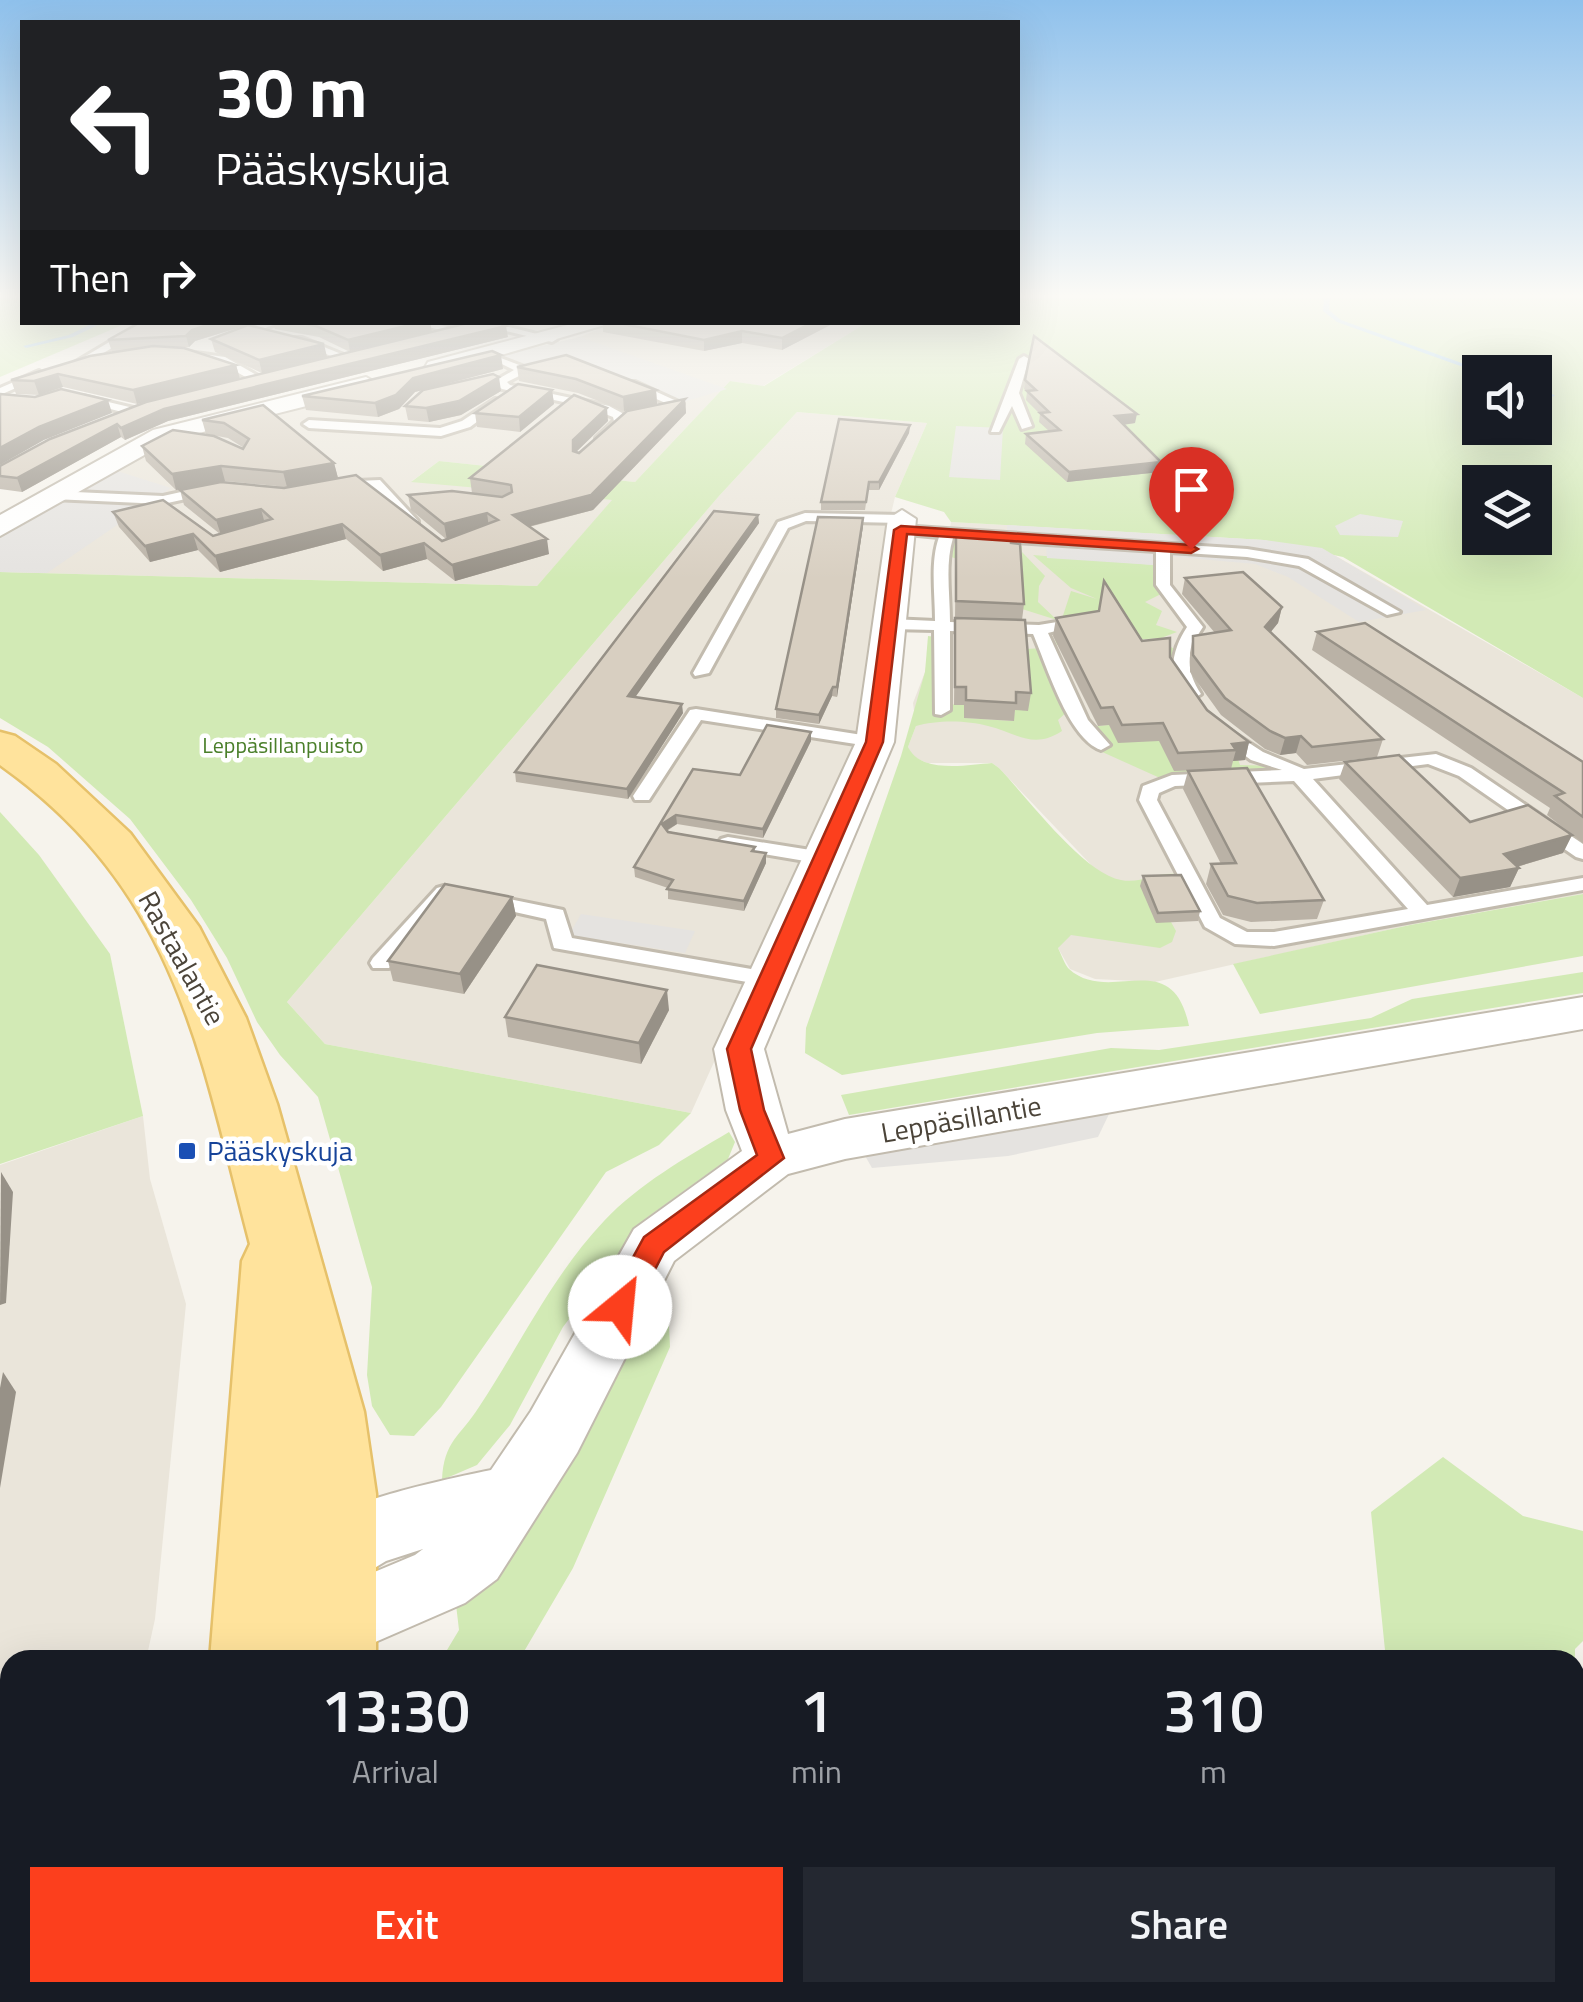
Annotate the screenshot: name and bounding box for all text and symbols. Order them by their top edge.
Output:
text: 30 m [215,38,368,144]
icon: left [50,60,180,190]
text: Pääskyskuja [215,134,449,202]
text: Then [50,249,130,307]
icon: right [150,250,205,305]
map controls [1462,355,1552,555]
button: sound [1462,355,1552,445]
pin [1149,447,1234,550]
icon: arrive [1164,462,1219,517]
button: layers [1462,465,1552,555]
park label: Leppäsillanpuisto [202,728,364,762]
street label: Rastaalantie [128,883,237,1033]
street label: Leppäsillantie [877,1083,1044,1154]
place label: Pääskyskuja [207,1129,353,1172]
marker: Pääskyskuja [176,1140,198,1162]
position arrow [568,1255,672,1359]
text: 13:30 [321,1664,470,1755]
text: 1 [800,1664,833,1755]
text: 310 [1163,1664,1264,1755]
text: Arrival [352,1747,439,1795]
text: min [791,1747,842,1795]
text: m [1200,1747,1227,1795]
button: Exit [30,1867,783,1982]
button: Share [803,1867,1555,1982]

